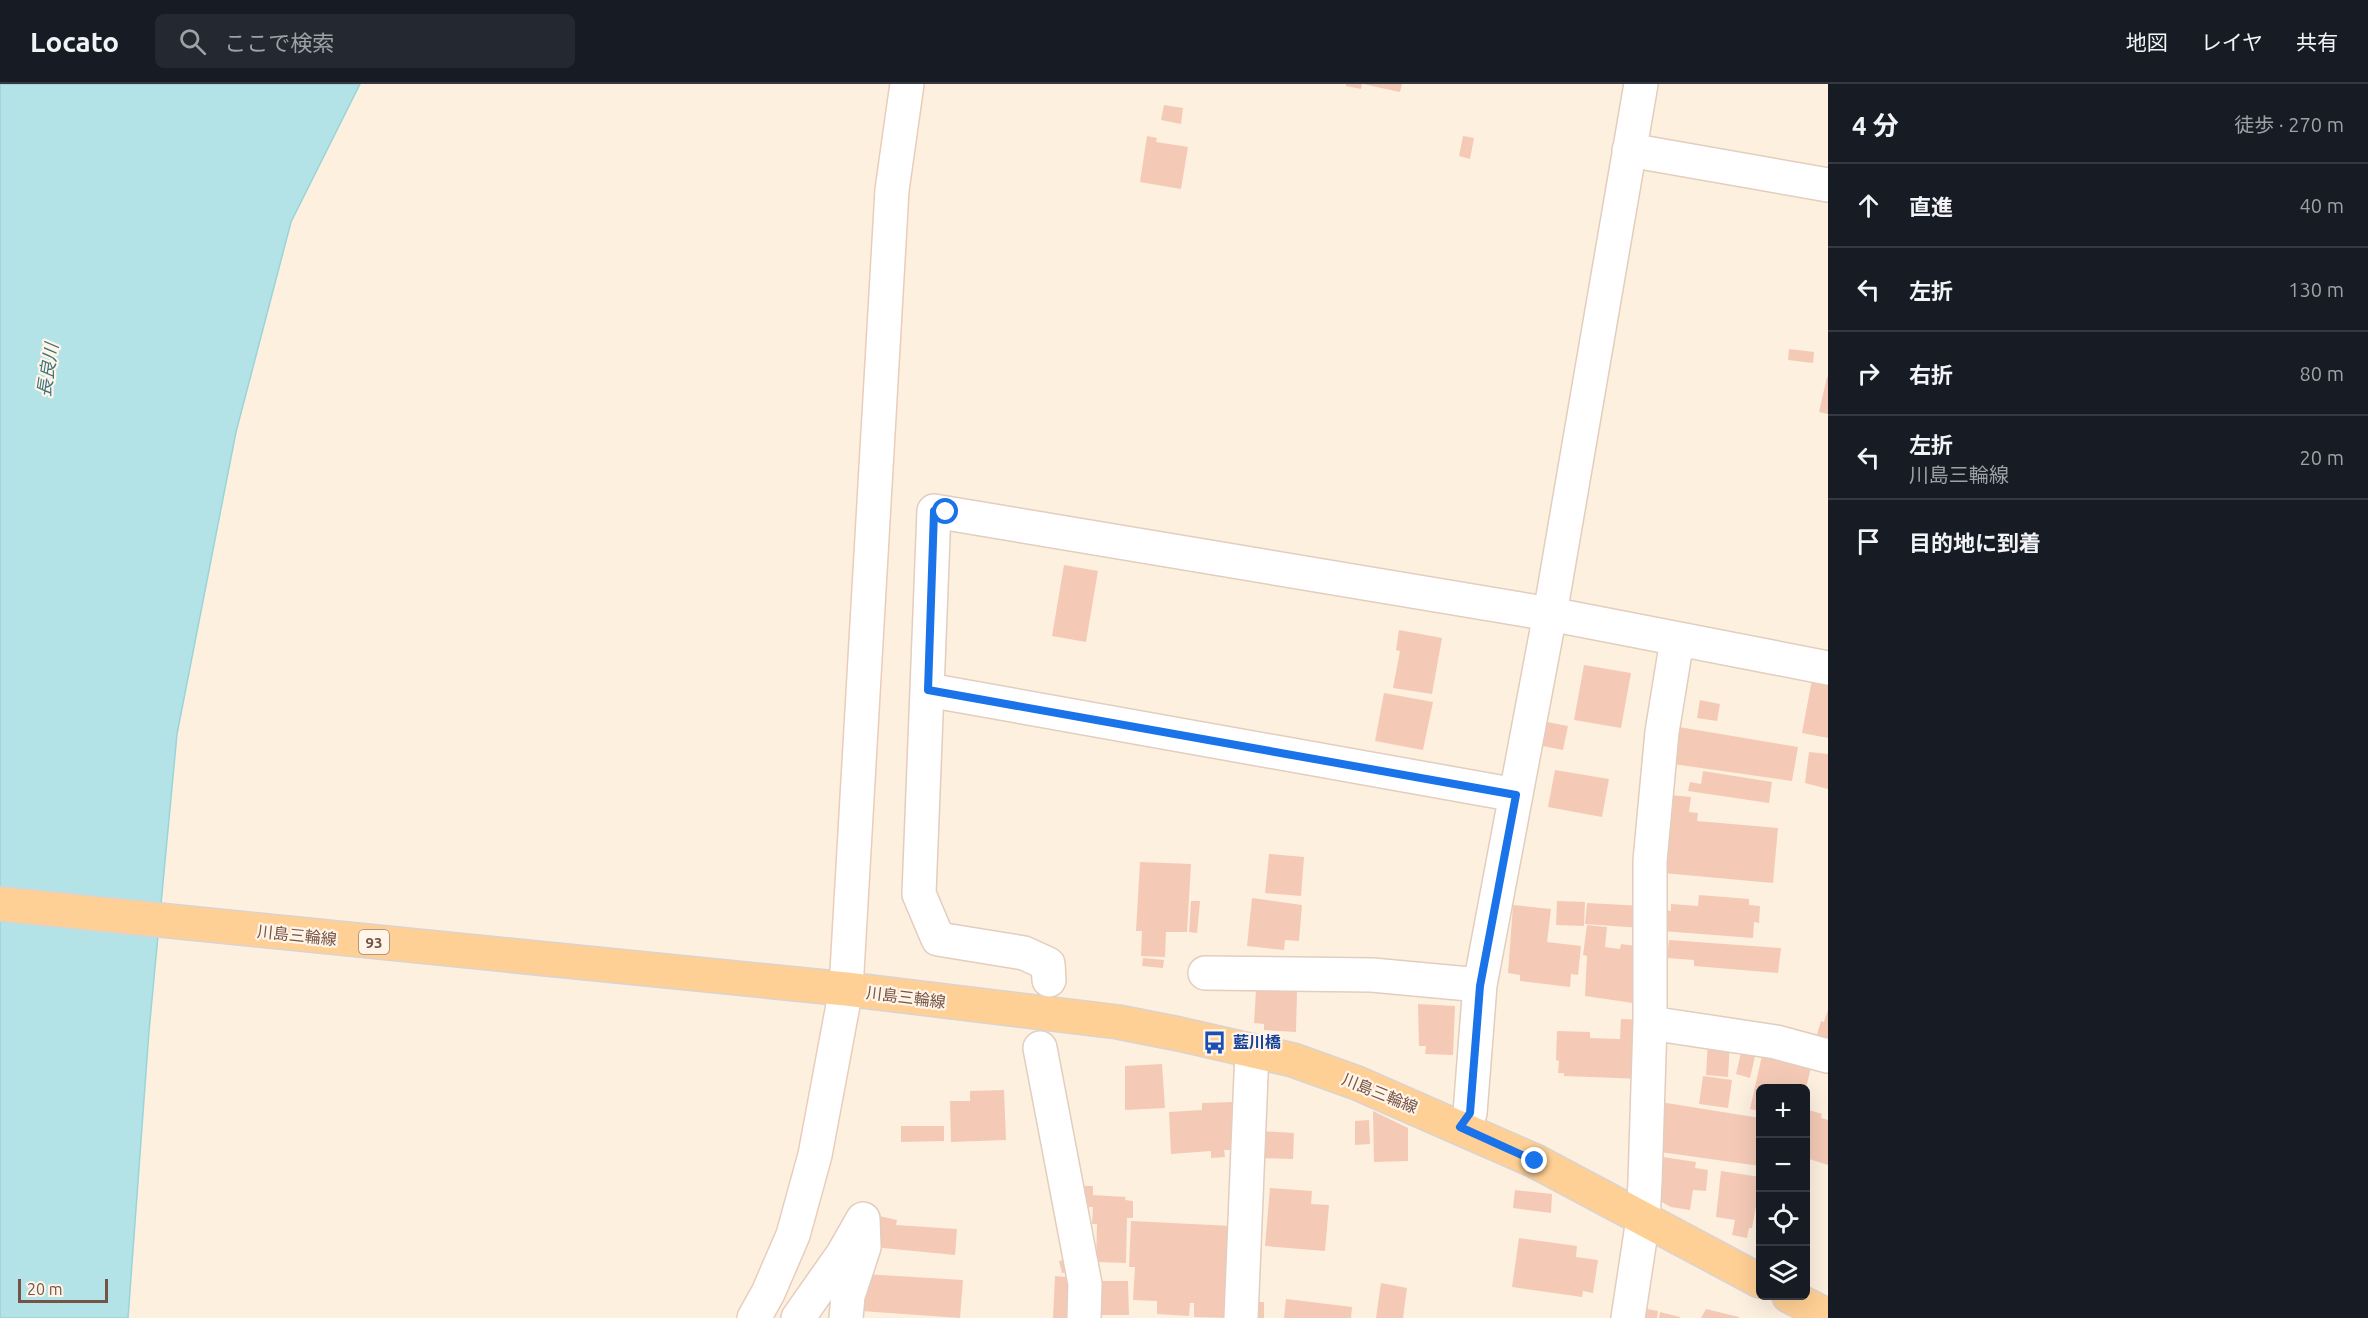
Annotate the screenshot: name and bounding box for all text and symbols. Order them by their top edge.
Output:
search box [155,14,575,68]
icon: search [176,25,209,58]
text: Locato [30,26,119,57]
text: ここで検索 [224,30,334,55]
text: 地図 [2126,30,2168,54]
text: レイヤ [2201,30,2263,54]
text: 共有 [2296,30,2338,54]
text: 4 分 [1852,111,1899,140]
text: 徒歩 · 270 m [2234,113,2344,136]
icon: ahead [1852,189,1885,222]
text: 直進 [1909,194,1953,219]
text: 40 m [2300,194,2344,217]
icon: left [1852,273,1885,306]
text: 左折 [1909,278,1953,303]
text: 130 m [2288,278,2344,301]
water label: 長良川 [33,340,61,398]
icon: right [1852,357,1885,390]
text: 右折 [1909,362,1953,387]
text: 80 m [2300,362,2344,385]
text: 左折 [1909,432,1953,457]
icon: left [1852,441,1885,474]
text: 20 m [2300,446,2344,469]
text: 川島三輪線 [1909,463,2009,486]
route start [932,498,958,524]
icon: arrive [1852,525,1885,558]
text: 目的地に到着 [1909,530,2041,555]
street label: 川島三輪線 [256,922,338,948]
road number: 93 [359,930,389,954]
street label: 川島三輪線 [865,983,947,1011]
bus stop icon: 藍川橋 [1202,1029,1228,1055]
place label: 藍川橋 [1233,1033,1281,1051]
street label: 川島三輪線 [1340,1070,1420,1116]
map controls [1756,1084,1810,1300]
button: + [1756,1084,1810,1138]
button: − [1756,1138,1810,1192]
route end [1521,1147,1547,1173]
button: locate [1756,1192,1810,1246]
button: layers [1756,1246,1810,1300]
scale bar [18,1276,108,1304]
text: 20 m [27,1280,63,1298]

